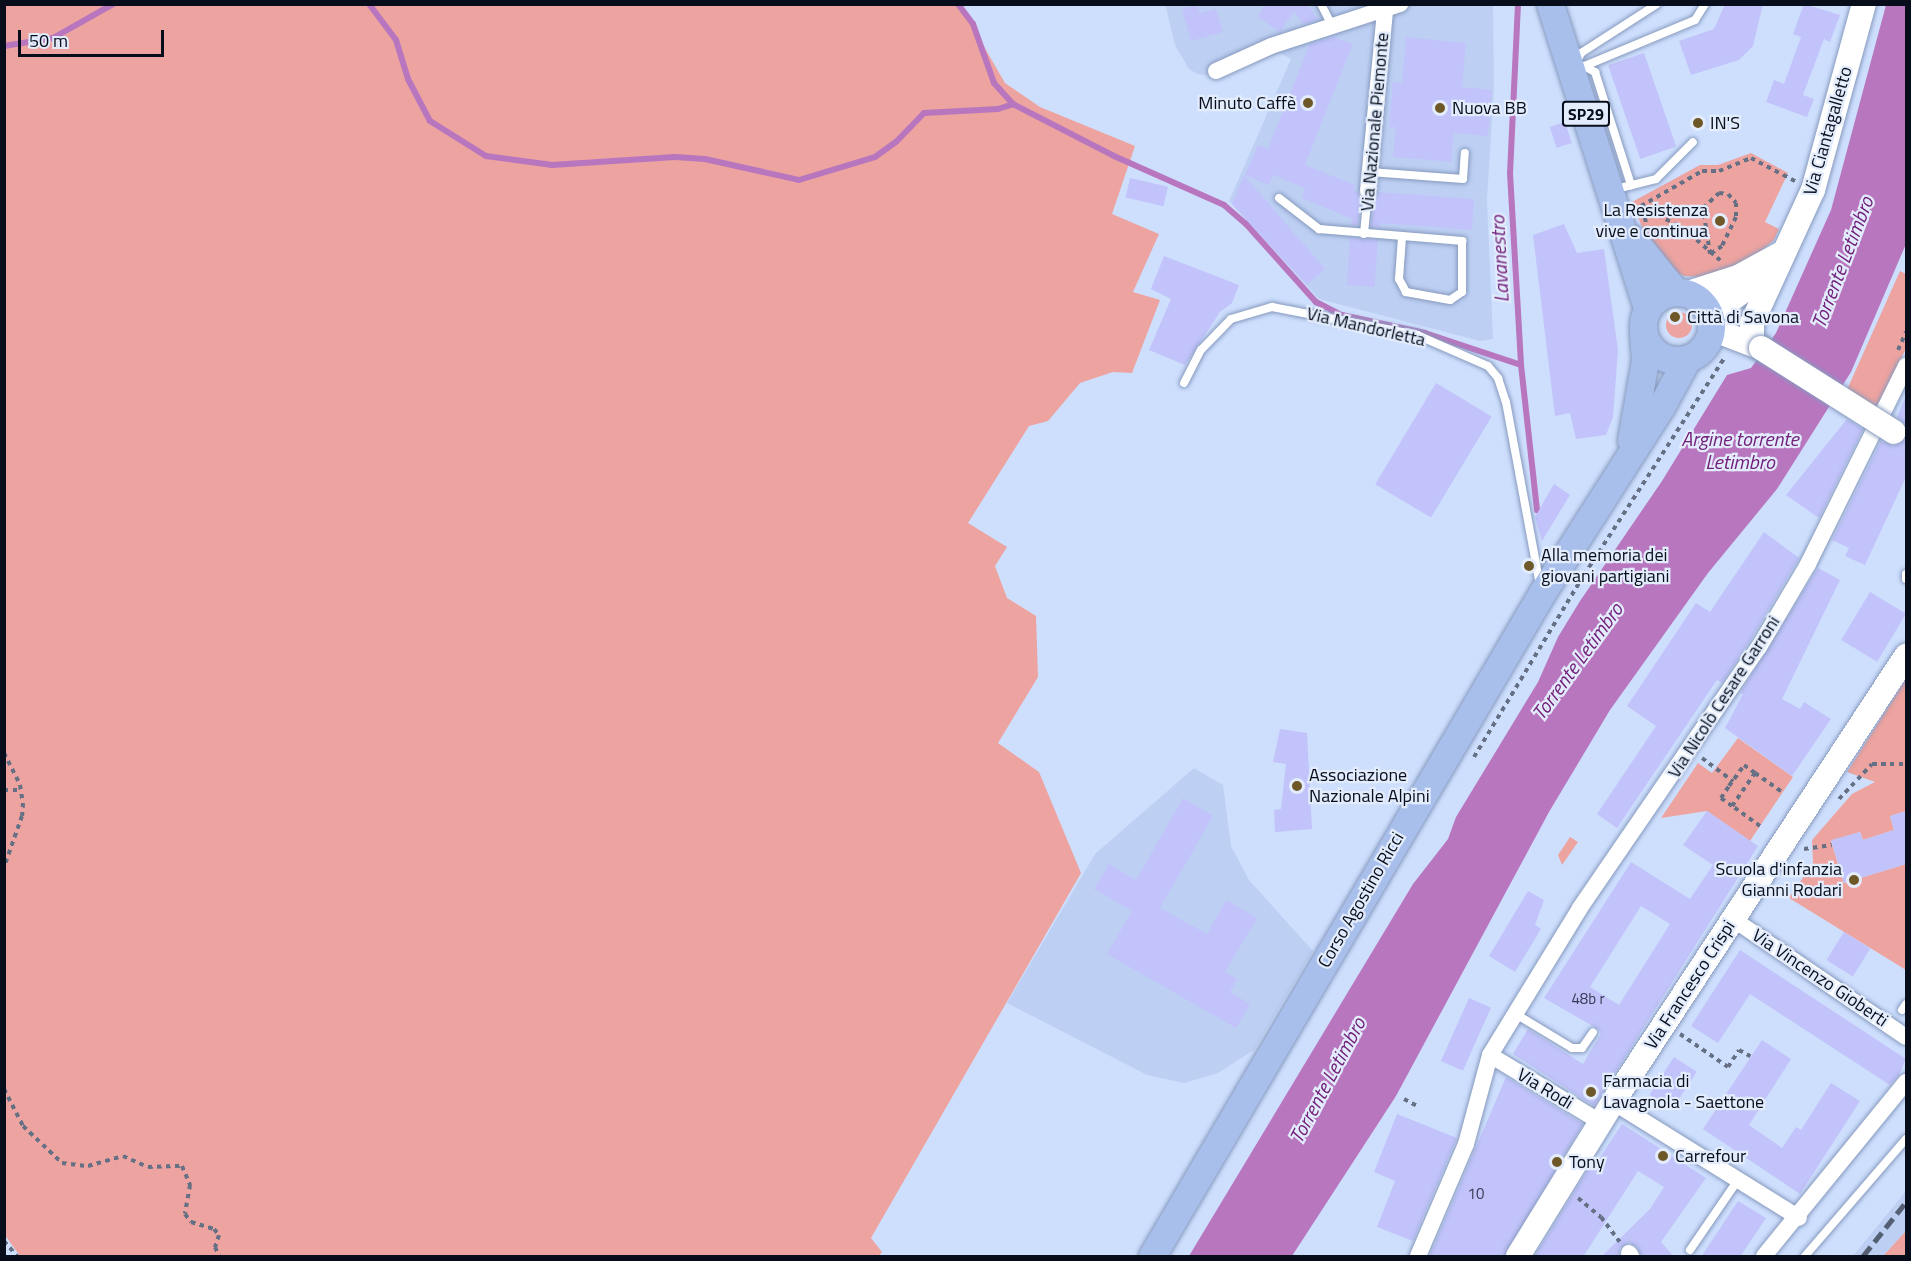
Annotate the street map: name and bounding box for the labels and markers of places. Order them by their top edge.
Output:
place label: Minuto Caffè [1198,92,1296,114]
marker: Minuto Caffè [1301,96,1315,110]
place label: Nuova BB [1452,97,1527,119]
marker: Nuova BB [1433,101,1447,115]
place label: IN'S [1710,112,1740,134]
marker: IN'S [1691,116,1705,130]
place label: La Resistenza vive e continua [1595,200,1708,242]
marker: La Resistenza vive e continua [1713,214,1727,228]
place label: Città di Savona [1687,306,1799,328]
marker: Città di Savona [1668,310,1682,324]
place label: Alla memoria dei giovani partigiani [1541,545,1669,588]
marker: Alla memoria dei giovani partigiani [1522,559,1536,573]
place label: Associazione Nazionale Alpini [1309,765,1430,808]
marker: Associazione Nazionale Alpini [1290,779,1304,793]
place label: Scuola d'infanzia Gianni Rodari [1716,859,1842,902]
marker: Scuola d'infanzia Gianni Rodari [1847,873,1861,887]
place label: Farmacia di Lavagnola - Saettone [1603,1071,1764,1114]
marker: Farmacia di Lavagnola - Saettone [1584,1085,1598,1099]
place label: Carrefour [1675,1145,1746,1167]
marker: Carrefour [1656,1149,1670,1163]
place label: Tony [1569,1151,1605,1173]
marker: Tony [1550,1155,1564,1169]

